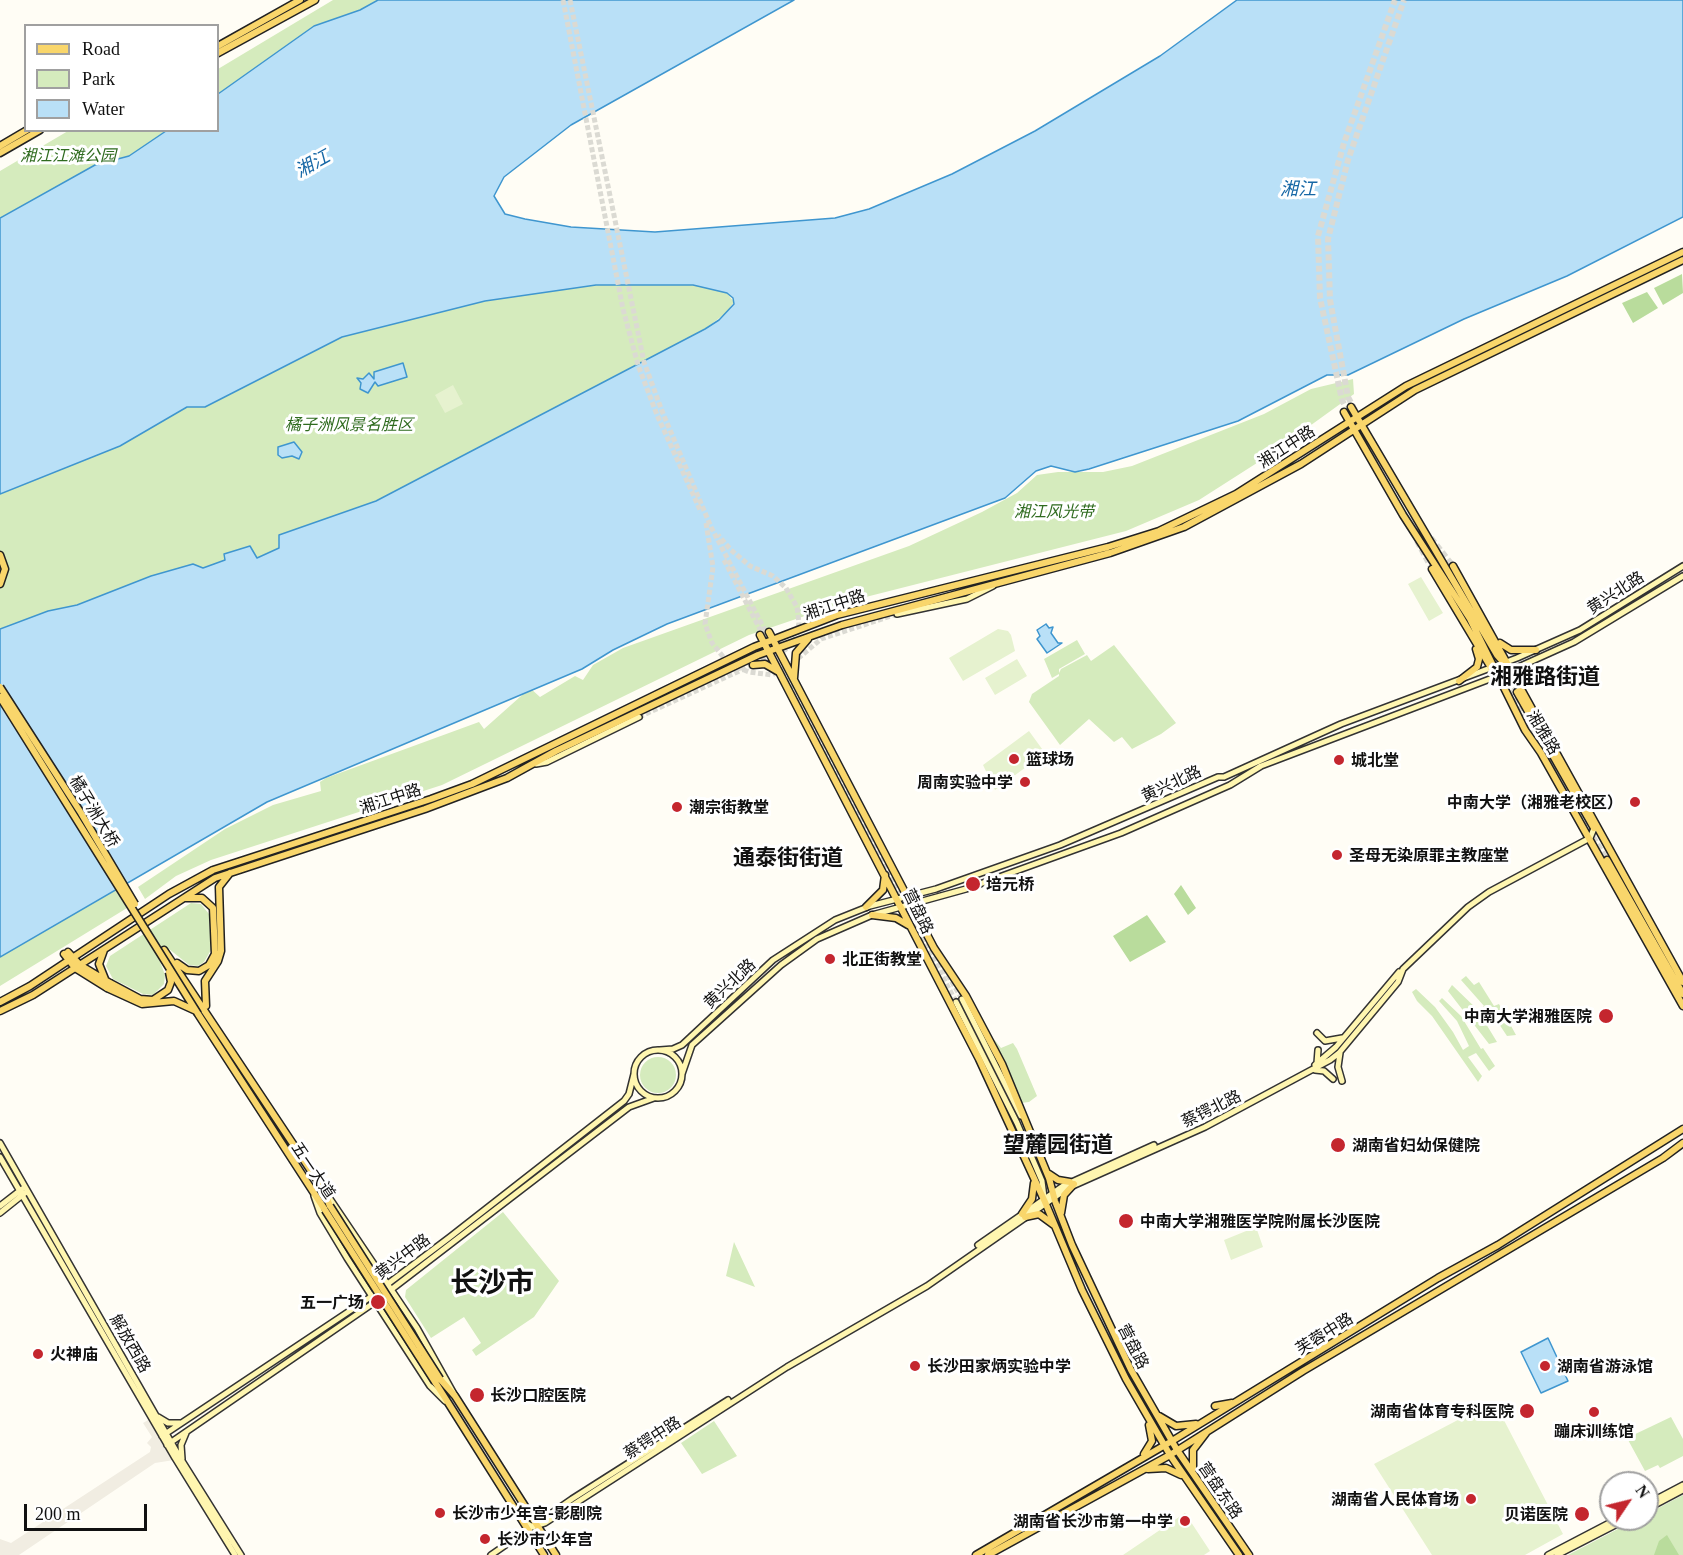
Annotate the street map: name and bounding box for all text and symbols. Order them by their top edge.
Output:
legend [24,24,219,132]
text: Road [82,39,120,59]
text: Park [82,69,115,89]
text: Water [82,99,125,119]
park label: 湘江江滩公园 [20,145,116,165]
water label: 湘江 [291,145,333,181]
water label: 湘江 [1280,177,1316,199]
park label: 橘子洲风景名胜区 [285,414,413,434]
street label: 湘江中路 [1254,421,1318,471]
park label: 湘江风光带 [1014,501,1094,521]
street label: 黄兴北路 [1583,567,1647,617]
street label: 湘江中路 [801,585,867,623]
district label: 湘雅路街道 [1490,663,1600,689]
street label: 湘雅路 [1523,706,1565,758]
place label: 篮球场 [1026,749,1074,769]
place label: 城北堂 [1351,750,1399,770]
marker: 篮球场 [1007,752,1021,766]
marker: 城北堂 [1332,753,1346,767]
street label: 黄兴北路 [1138,761,1204,805]
street label: 橘子洲大桥 [66,772,124,850]
place label: 周南实验中学 [917,772,1013,792]
marker: 周南实验中学 [1018,775,1032,789]
street label: 湘江中路 [357,779,423,817]
place label: 中南大学（湘雅老校区） [1447,792,1623,812]
marker: 中南大学（湘雅老校区） [1628,795,1642,809]
place label: 潮宗街教堂 [689,797,769,817]
marker: 潮宗街教堂 [670,800,684,814]
district label: 通泰街街道 [733,844,843,870]
place label: 圣母无染原罪主教座堂 [1349,845,1509,865]
marker: 圣母无染原罪主教座堂 [1330,848,1344,862]
place label: 培元桥 [986,874,1034,894]
marker: 培元桥 [964,875,982,893]
street label: 营盘路 [900,885,938,937]
place label: 北正街教堂 [842,949,922,969]
marker: 北正街教堂 [823,952,837,966]
street label: 黄兴北路 [699,954,759,1012]
place label: 中南大学湘雅医院 [1464,1006,1592,1026]
marker: 中南大学湘雅医院 [1597,1007,1615,1025]
street label: 蔡锷北路 [1178,1085,1244,1131]
district label: 望麓园街道 [1003,1131,1113,1157]
place label: 湖南省妇幼保健院 [1352,1135,1480,1155]
marker: 湖南省妇幼保健院 [1329,1136,1347,1154]
street label: 五一大道 [288,1138,340,1202]
place label: 中南大学湘雅医学院附属长沙医院 [1140,1211,1380,1231]
marker: 中南大学湘雅医学院附属长沙医院 [1117,1212,1135,1230]
street label: 黄兴中路 [371,1229,433,1283]
district label: 长沙市 [450,1264,534,1298]
place label: 五一广场 [300,1292,364,1312]
marker: 五一广场 [369,1293,387,1311]
street label: 芙蓉中路 [1292,1308,1356,1358]
street label: 解放西路 [107,1310,155,1376]
street label: 营盘路 [1115,1320,1153,1372]
place label: 火神庙 [50,1344,98,1364]
marker: 火神庙 [31,1347,45,1361]
place label: 长沙田家炳实验中学 [927,1356,1071,1376]
place label: 湖南省游泳馆 [1557,1356,1653,1376]
marker: 长沙田家炳实验中学 [908,1359,922,1373]
marker: 湖南省游泳馆 [1538,1359,1552,1373]
place label: 长沙口腔医院 [490,1385,586,1405]
marker: 长沙口腔医院 [468,1386,486,1404]
place label: 湖南省体育专科医院 [1370,1401,1514,1421]
marker: 湖南省体育专科医院 [1518,1402,1536,1420]
marker: 蹦床训练馆 [1587,1405,1601,1419]
street label: 蔡锷中路 [620,1412,684,1462]
place label: 蹦床训练馆 [1554,1421,1634,1441]
street label: 营盘东路 [1195,1458,1247,1522]
north arrow [1599,1471,1659,1531]
text: N [1632,1482,1653,1501]
place label: 湖南省人民体育场 [1331,1489,1459,1509]
scale bar [27,1492,150,1530]
marker: 湖南省人民体育场 [1464,1492,1478,1506]
place label: 长沙市少年宫-影剧院 [452,1503,602,1523]
text: 200 m [35,1504,81,1524]
place label: 贝诺医院 [1504,1504,1568,1524]
marker: 贝诺医院 [1573,1505,1591,1523]
marker: 长沙市少年宫-影剧院 [433,1506,447,1520]
place label: 湖南省长沙市第一中学 [1013,1511,1173,1531]
marker: 湖南省长沙市第一中学 [1178,1514,1192,1528]
place label: 长沙市少年宫 [497,1529,593,1549]
marker: 长沙市少年宫 [478,1532,492,1546]

